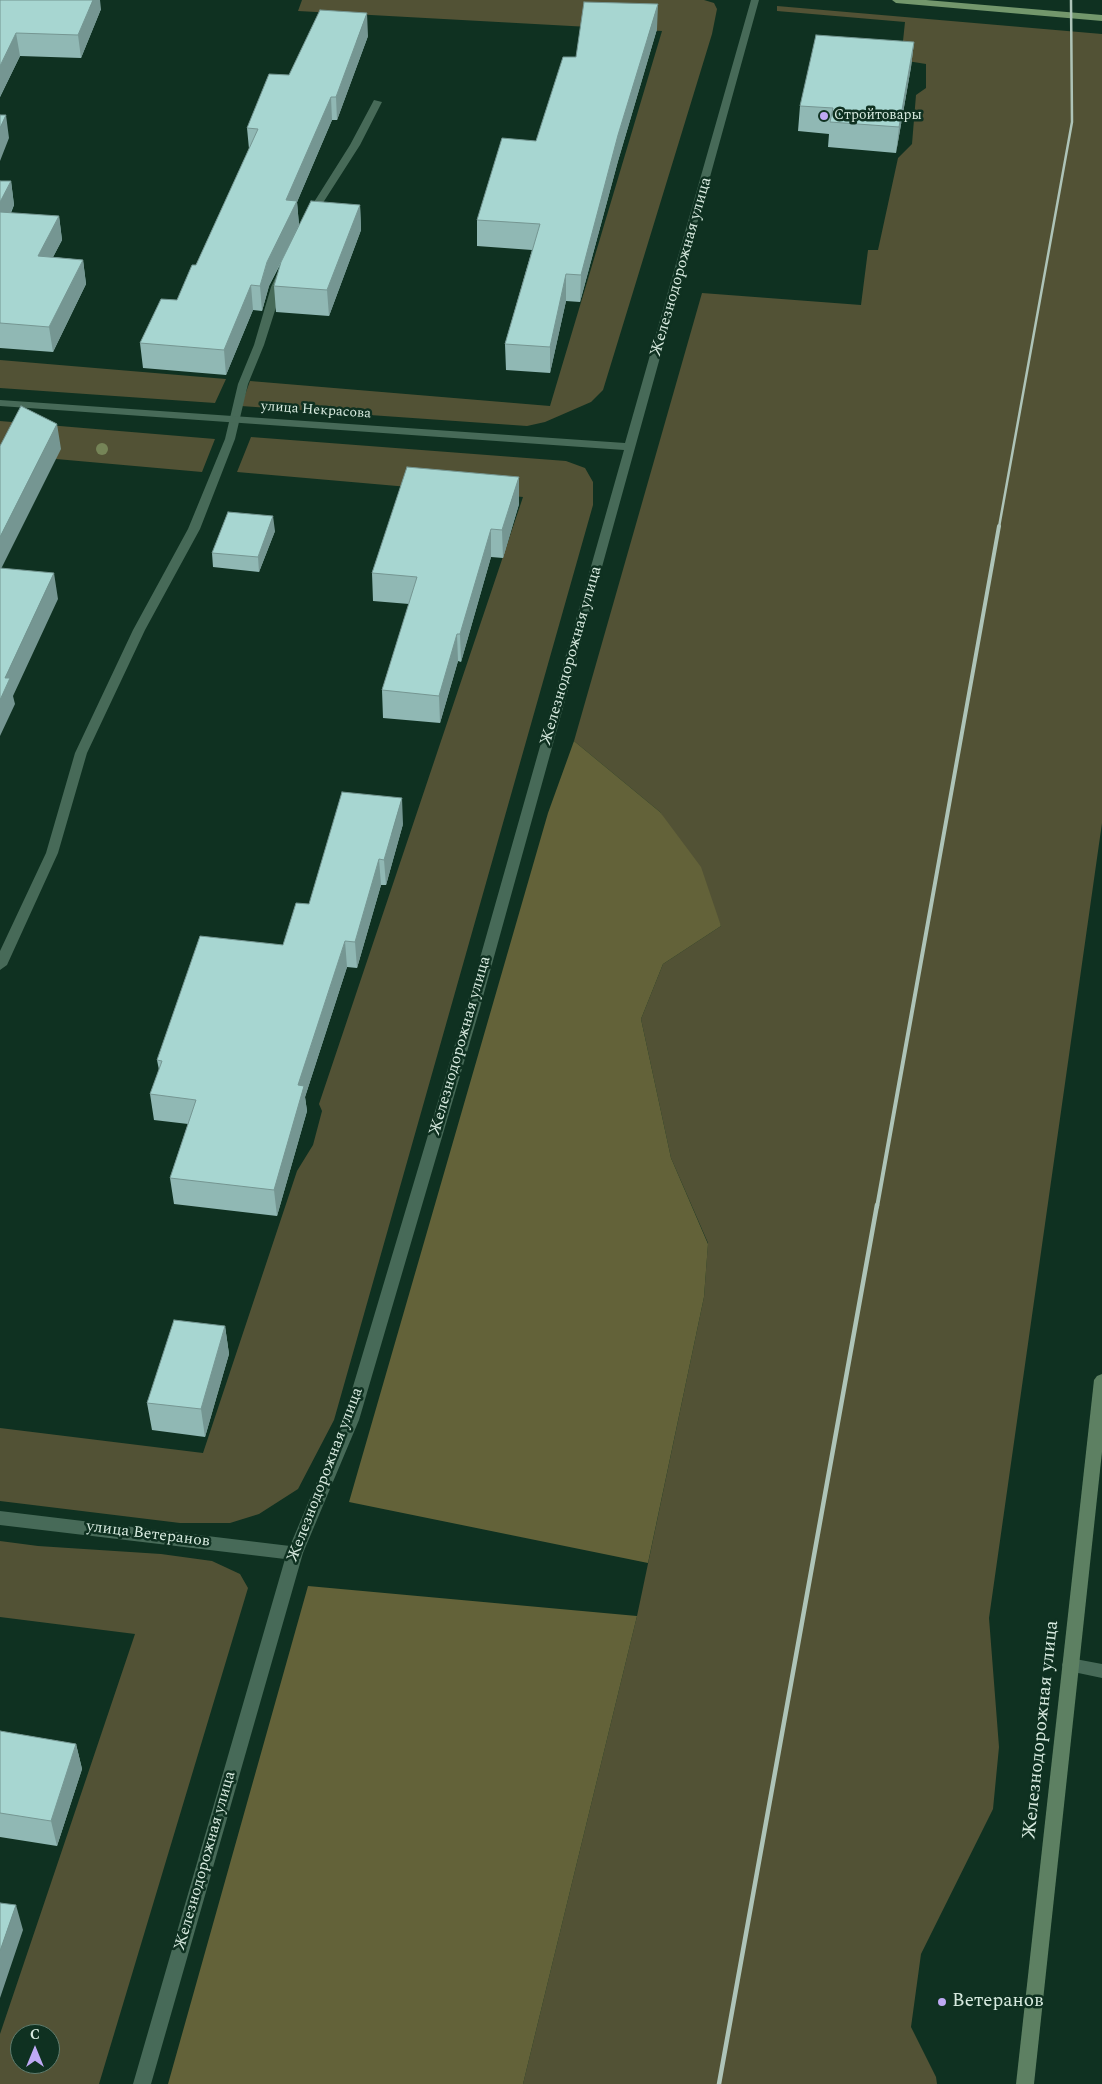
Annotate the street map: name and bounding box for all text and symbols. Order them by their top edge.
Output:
place label: Стройтовары [834,108,922,124]
marker: Стройтовары [818,110,830,122]
street label: Железнодорожная улица [647,175,717,359]
street label: улица Некрасова [260,399,372,423]
street label: Железнодорожная улица [537,564,607,748]
street label: Железнодорожная улица [426,954,496,1138]
street label: Железнодорожная улица [284,1385,368,1565]
street label: улица Ветеранов [85,1518,211,1552]
street label: Железнодорожная улица [1019,1619,1065,1841]
street label: Железнодорожная улица [171,1769,241,1953]
place label: Ветеранов [952,1991,1044,2013]
marker: Ветеранов [936,1996,948,2008]
north arrow [10,2024,60,2074]
text: С [30,2024,40,2045]

